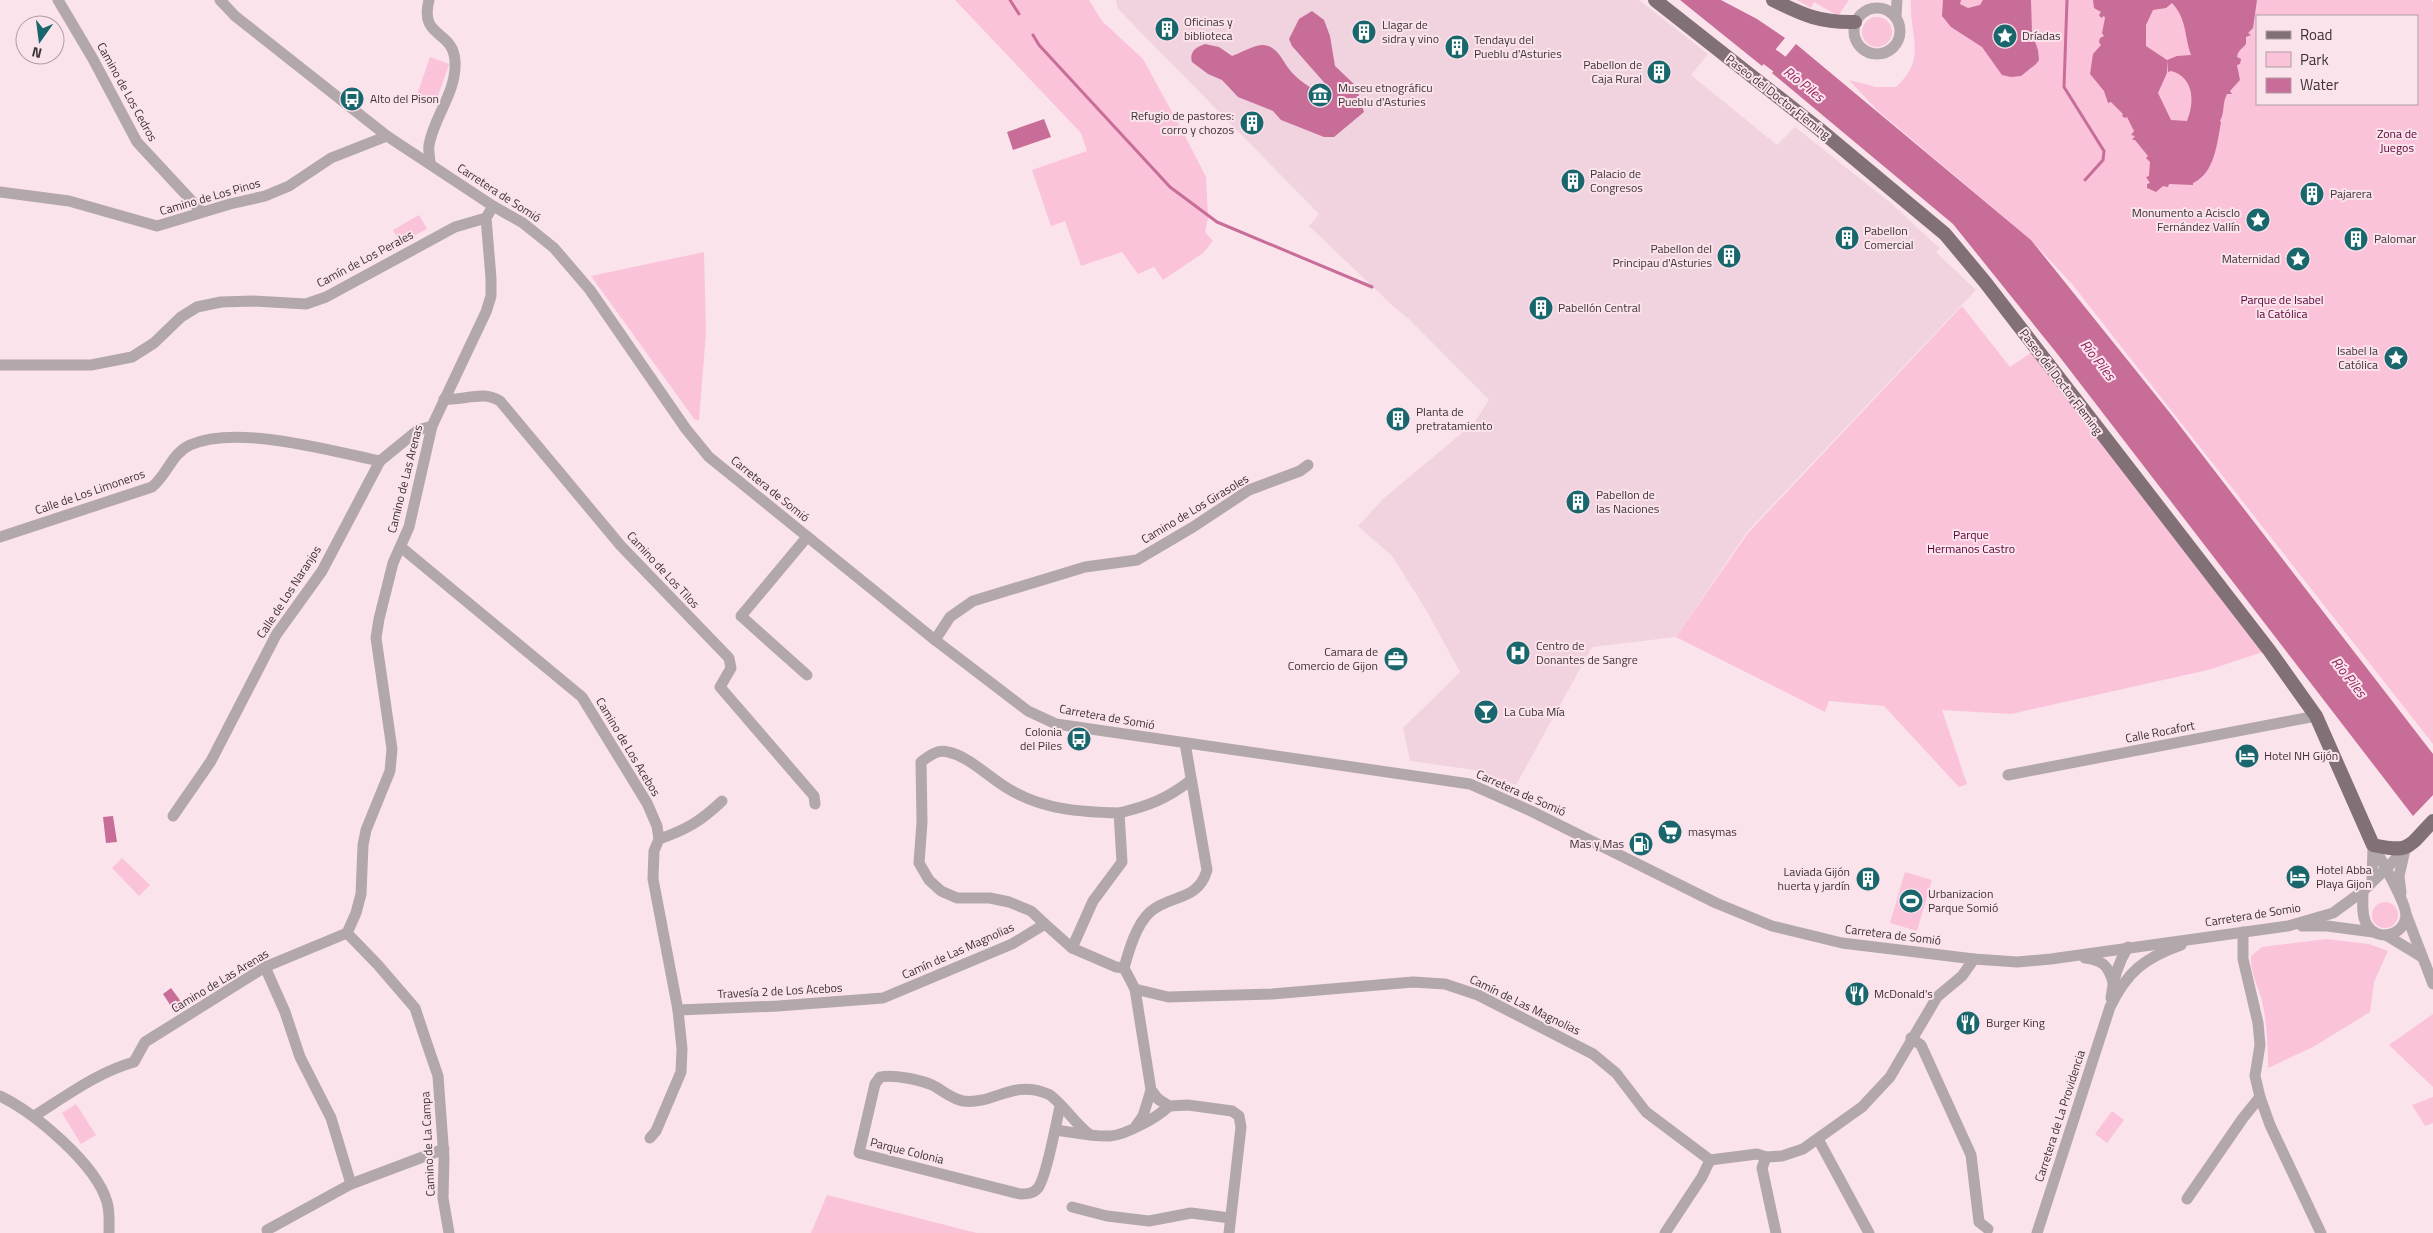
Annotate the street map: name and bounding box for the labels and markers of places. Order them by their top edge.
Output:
place label: Oficinas y biblioteca [1184,12,1233,45]
place label: Llagar de sidra y vino [1382,15,1439,48]
building icon: Oficinas y biblioteca [1154,16,1180,42]
building icon: Llagar de sidra y vino [1351,19,1377,45]
place icon: Dríadas [1992,23,2018,49]
place label: Dríadas [2022,26,2061,45]
place label: Tendayu del Pueblu d'Asturies [1474,30,1562,63]
building icon: Tendayu del Pueblu d'Asturies [1444,34,1470,60]
place label: Pabellon de Caja Rural [1583,55,1642,88]
building icon: Pabellon de Caja Rural [1646,59,1672,85]
place label: Museu etnográficu Pueblu d'Asturies [1338,78,1433,111]
museum icon: Museu etnográficu Pueblu d'Asturies [1307,82,1333,108]
bus stop icon: Alto del Pison [339,86,365,112]
place label: Alto del Pison [370,89,439,108]
place label: Refugio de pastores: corro y chozos [1131,106,1234,139]
building icon: Refugio de pastores: corro y chozos [1239,110,1265,136]
place label: Palacio de Congresos [1590,164,1643,197]
building icon: Palacio de Congresos [1560,168,1586,194]
building icon: Pajarera [2299,181,2325,207]
place label: Pajarera [2330,184,2372,203]
place label: Monumento a Acisclo Fernández Vallín [2132,203,2240,236]
place icon: Monumento a Acisclo Fernández Vallín [2245,207,2271,233]
place label: Pabellon Comercial [1864,221,1914,254]
building icon: Pabellon Comercial [1834,225,1860,251]
building icon: Palomar [2343,226,2369,252]
place label: Palomar [2374,229,2416,248]
place label: Pabellon del Principau d'Asturies [1612,239,1712,272]
building icon: Pabellon del Principau d'Asturies [1716,243,1742,269]
place icon: Maternidad [2285,246,2311,272]
place label: Maternidad [2222,249,2280,268]
building icon: Pabellón Central [1528,295,1554,321]
place label: Pabellón Central [1558,298,1640,317]
place label: Isabel la Católica [2337,341,2378,374]
place icon: Isabel la Católica [2383,345,2409,371]
place label: Planta de pretratamiento [1416,402,1493,435]
building icon: Planta de pretratamiento [1385,406,1411,432]
place label: Pabellon de las Naciones [1596,485,1660,518]
building icon: Pabellon de las Naciones [1565,489,1591,515]
place label: Centro de Donantes de Sangre [1536,636,1638,669]
hospital icon: Centro de Donantes de Sangre [1505,640,1531,666]
place label: Camara de Comercio de Gijon [1288,642,1378,675]
office icon: Camara de Comercio de Gijon [1383,646,1409,672]
bar icon: La Cuba Mía [1473,699,1499,725]
place label: La Cuba Mía [1504,702,1565,721]
place label: Colonia del Piles [1020,722,1062,755]
bus stop icon: Colonia del Piles [1066,726,1092,752]
hotel icon: Hotel NH Gijón [2234,743,2260,769]
place label: Hotel NH Gijón [2264,746,2338,765]
supermarket icon: masymas [1657,819,1683,845]
place label: masymas [1688,822,1737,841]
fuel station icon: Mas y Mas [1628,831,1654,857]
place label: Mas y Mas [1570,834,1624,853]
place label: Hotel Abba Playa Gijon [2316,860,2372,893]
place label: Laviada Gijón huerta y jardín [1778,862,1850,895]
hotel icon: Hotel Abba Playa Gijon [2285,864,2311,890]
building icon: Laviada Gijón huerta y jardín [1855,866,1881,892]
place label: Urbanizacion Parque Somió [1928,884,1998,917]
sports icon: Urbanizacion Parque Somió [1898,888,1924,914]
restaurant icon: McDonald's [1844,981,1870,1007]
place label: McDonald's [1874,984,1933,1003]
restaurant icon: Burger King [1955,1010,1981,1036]
place label: Burger King [1986,1013,2045,1032]

